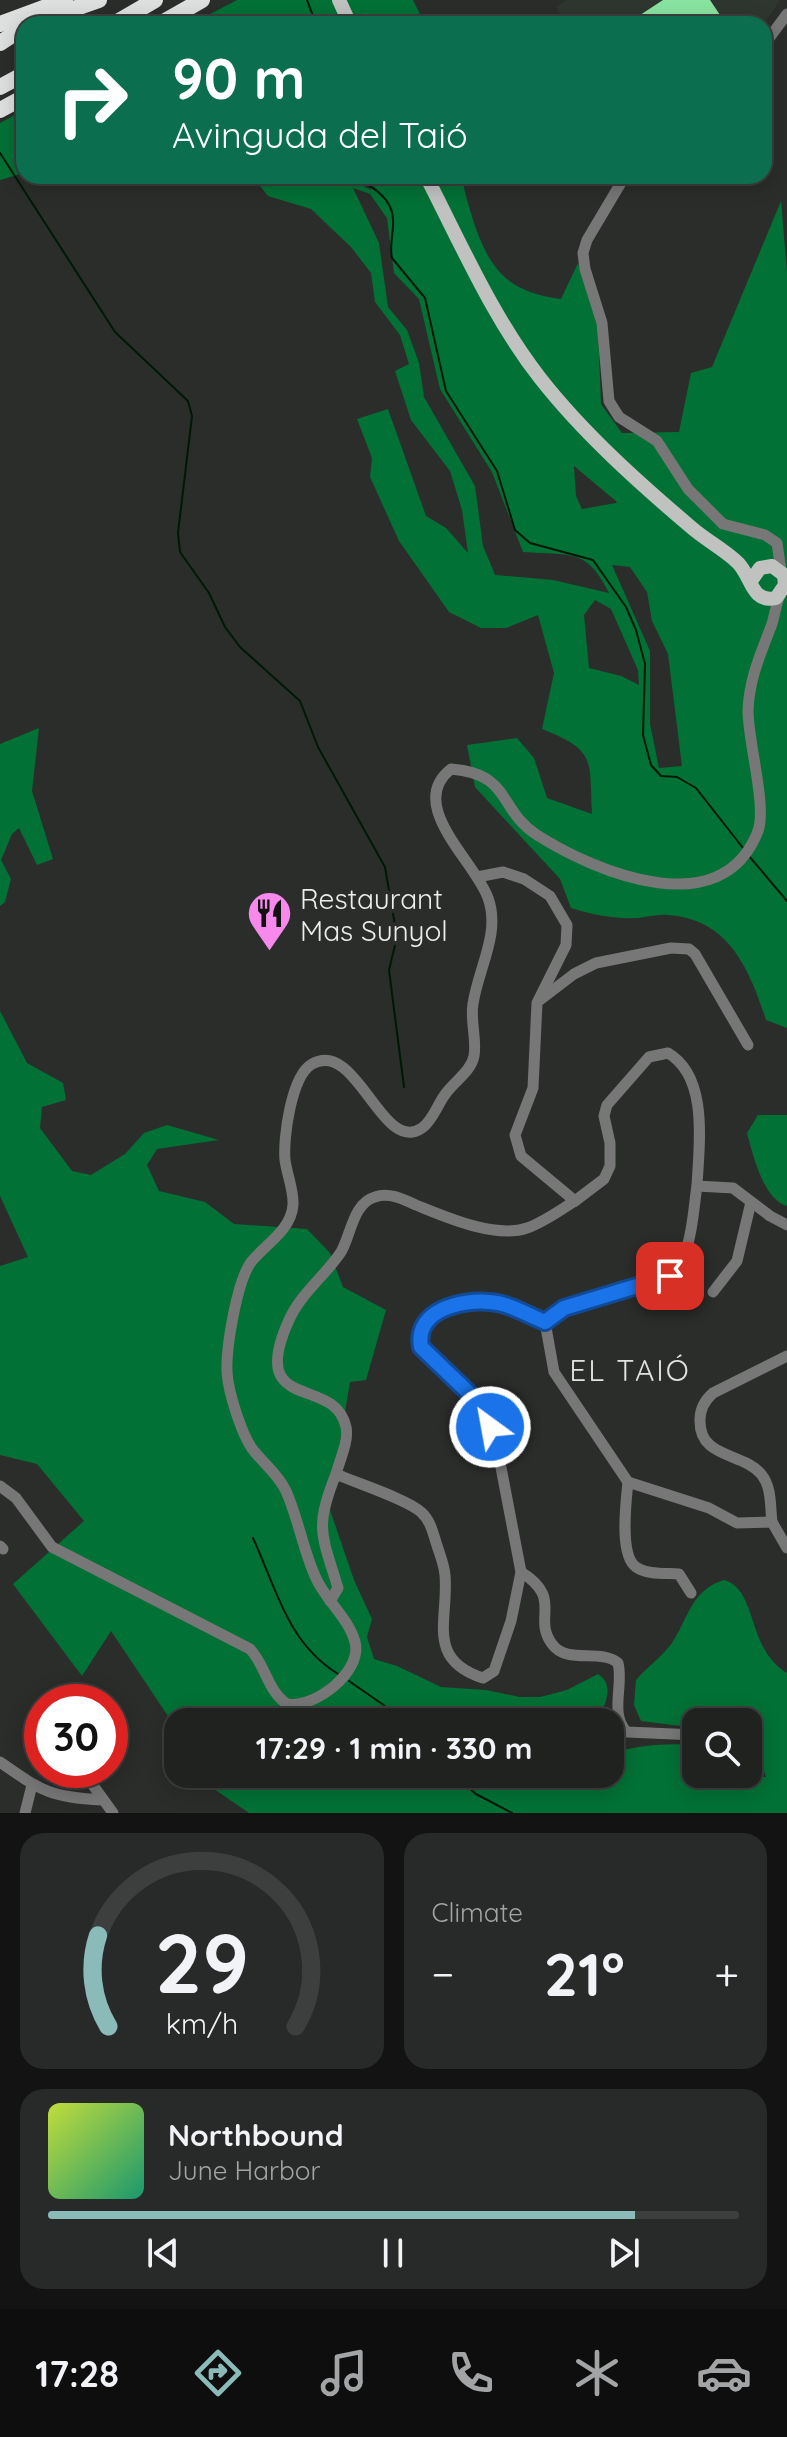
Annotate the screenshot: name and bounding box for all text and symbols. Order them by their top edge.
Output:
text: 90 m [172,43,306,113]
icon: right [40,48,144,152]
text: Avinguda del Taió [172,112,468,157]
place label: Restaurant Mas Sunyol [300,881,448,948]
restaurant icon: Restaurant Mas Sunyol [245,890,293,953]
pin [636,1242,704,1310]
icon: arrive [648,1254,692,1298]
district label: EL TAIÓ [569,1351,691,1389]
position arrow [448,1385,532,1469]
speed limit sign: 30 [24,1684,128,1788]
map controls [682,1708,762,1788]
button: search [682,1708,762,1788]
text: 17:29 · 1 min · 330 m [256,1729,532,1767]
text: Climate [432,1896,523,1929]
text: 29 [154,1910,249,2014]
text: 21° [544,1936,625,2011]
text: − [432,1946,454,2001]
text: + [714,1946,739,2001]
text: km/h [165,2005,238,2041]
text: Northbound [168,2116,344,2154]
text: June Harbor [168,2154,320,2187]
icon: previous [141,2231,185,2275]
icon: pause [371,2231,415,2275]
icon: next [602,2231,646,2275]
icon: directions [190,2345,246,2401]
icon: music [316,2345,372,2401]
icon: phone [443,2345,499,2401]
icon: climate [569,2345,625,2401]
icon: car [696,2345,752,2401]
text: 17:28 [35,2351,119,2396]

